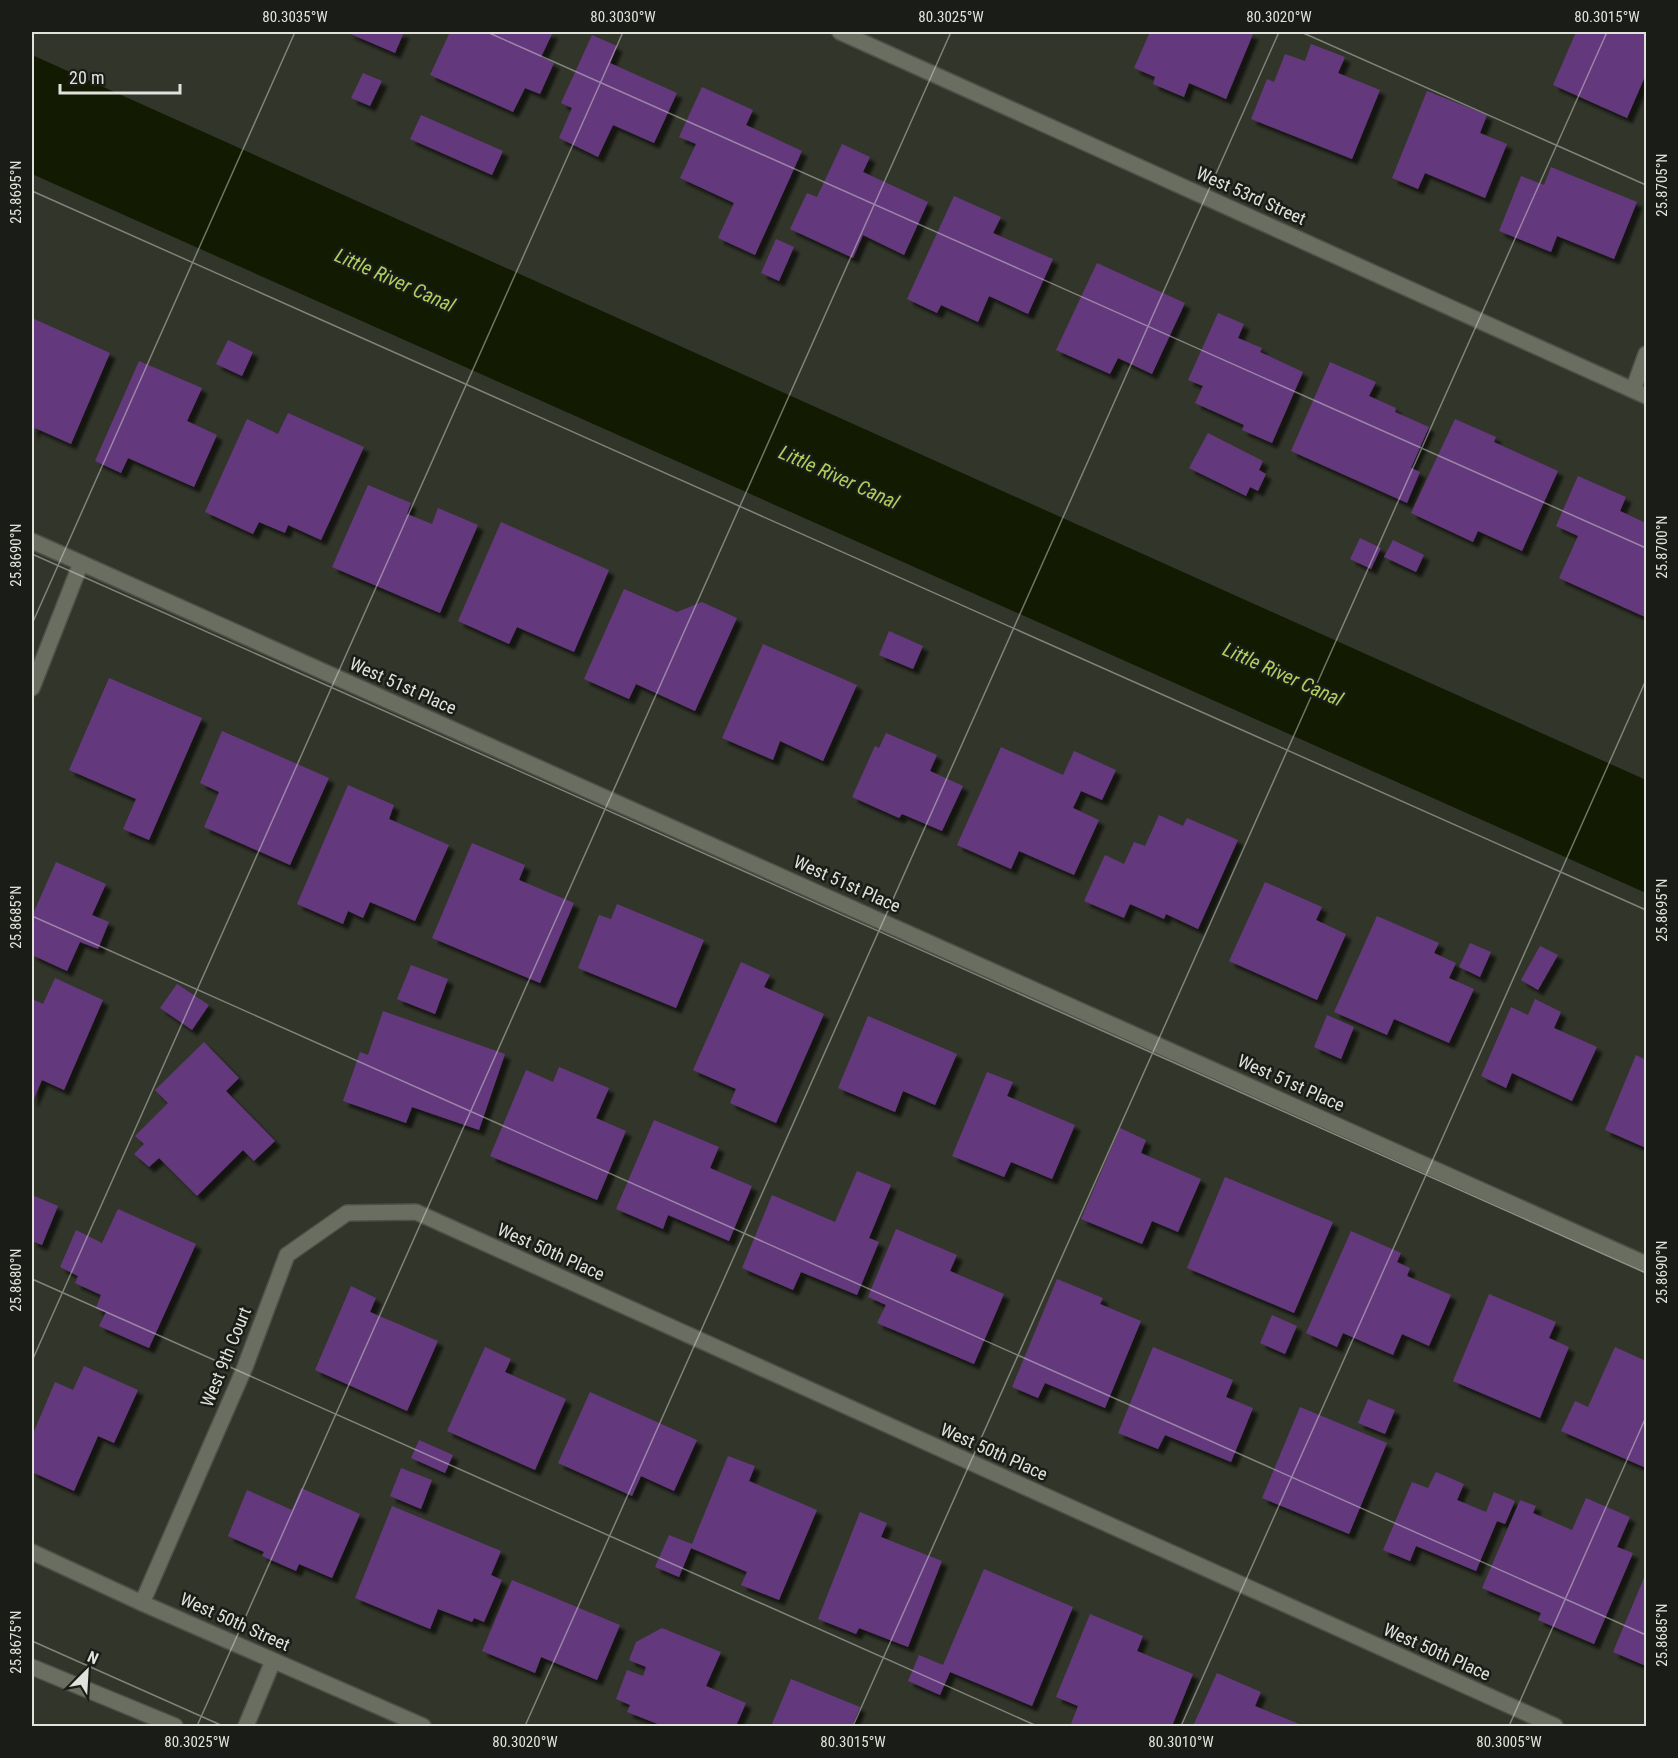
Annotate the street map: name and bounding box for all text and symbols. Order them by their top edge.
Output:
text: 80.3035°W [262,8,328,26]
text: 80.3030°W [590,8,656,26]
text: 80.3025°W [918,8,984,26]
text: 80.3020°W [1246,8,1312,26]
text: 80.3015°W [1574,8,1640,26]
scale bar [60,57,180,95]
text: 20 m [69,67,104,88]
text: 25.8705°N [1653,153,1671,217]
text: 25.8695°N [7,160,25,224]
street label: West 53rd Street [1193,162,1309,229]
water label: Little River Canal [331,243,459,317]
water label: Little River Canal [775,440,903,514]
text: 25.8700°N [1653,515,1671,579]
text: 25.8690°N [7,523,25,587]
water label: Little River Canal [1219,637,1347,711]
street label: West 51st Place [347,653,460,718]
street label: West 51st Place [791,851,904,916]
text: 25.8695°N [1653,878,1671,942]
text: 25.8685°N [7,885,25,949]
street label: West 51st Place [1235,1050,1348,1115]
street label: West 50th Place [494,1219,608,1285]
text: 25.8690°N [1653,1240,1671,1304]
text: 25.8680°N [7,1248,25,1312]
street label: West 9th Court [196,1304,255,1410]
street label: West 50th Place [937,1419,1051,1485]
street label: West 50th Street [177,1588,293,1655]
text: 25.8685°N [1653,1603,1671,1667]
text: 25.8675°N [7,1610,25,1674]
street label: West 50th Place [1380,1619,1494,1685]
north arrow [57,1641,117,1701]
text: N [85,1647,101,1668]
text: 80.3025°W [164,1733,230,1751]
text: 80.3020°W [492,1733,558,1751]
text: 80.3015°W [820,1733,886,1751]
text: 80.3010°W [1148,1733,1214,1751]
text: 80.3005°W [1476,1733,1542,1751]

